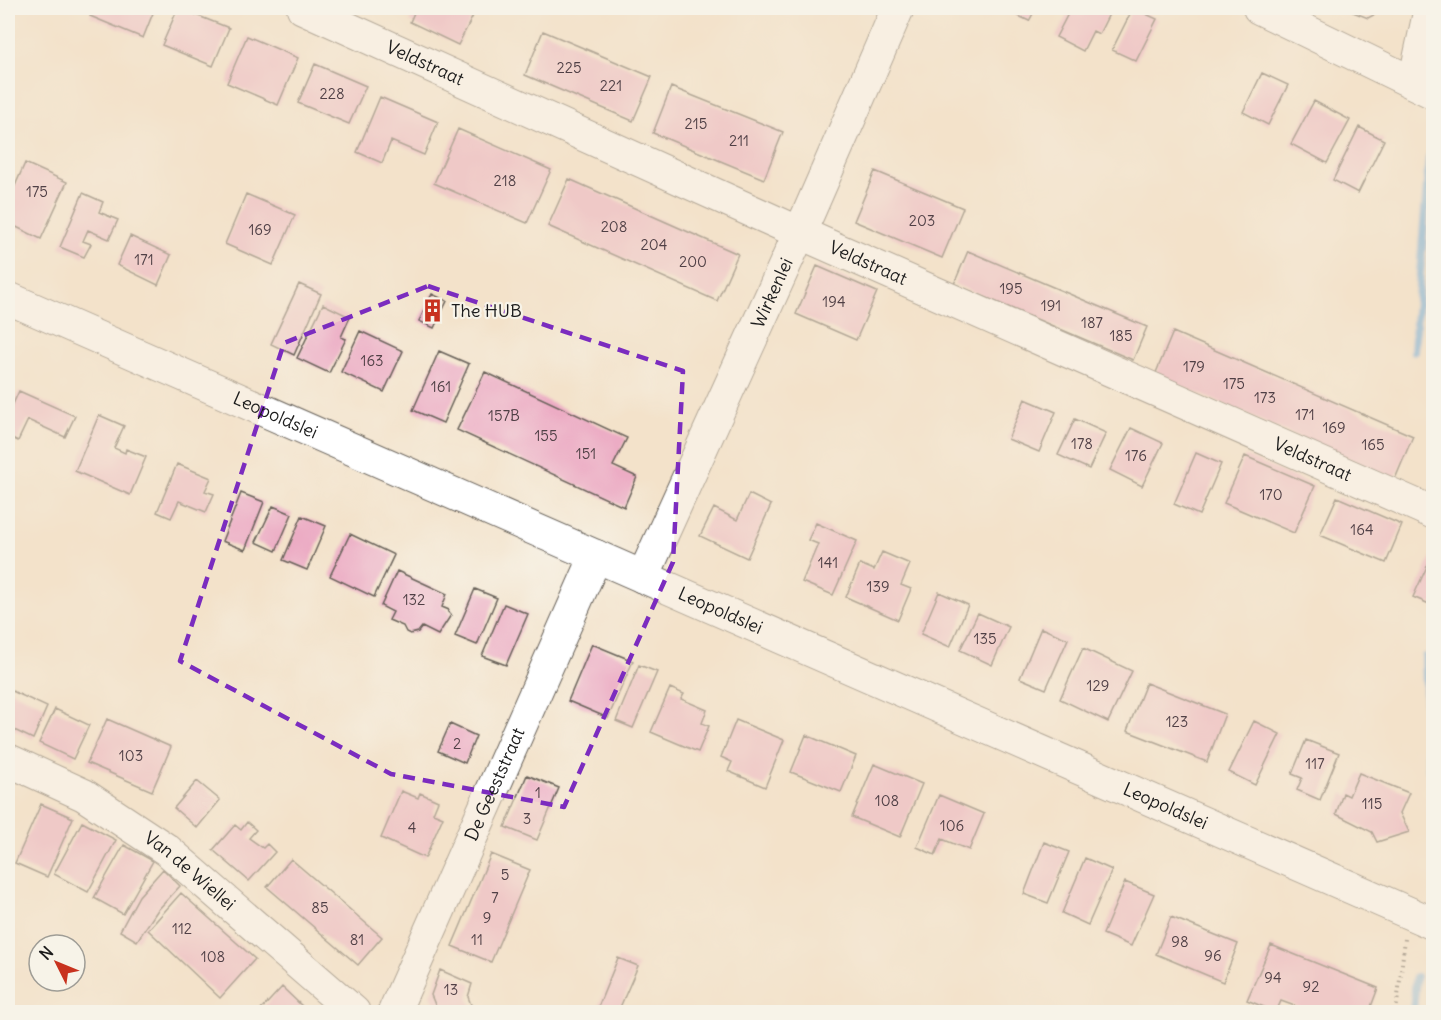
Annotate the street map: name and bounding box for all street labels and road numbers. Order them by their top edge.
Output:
street label: Veldstraat [383,35,468,90]
street label: Veldstraat [826,235,911,290]
street label: Wirkenlei [746,254,798,332]
street label: Leopoldslei [230,386,321,444]
street label: Veldstraat [1270,432,1355,486]
street label: Leopoldslei [675,582,766,639]
street label: De Geeststraat [459,724,530,844]
street label: Leopoldslei [1120,777,1211,834]
street label: Van de Wiellei [140,826,240,915]

